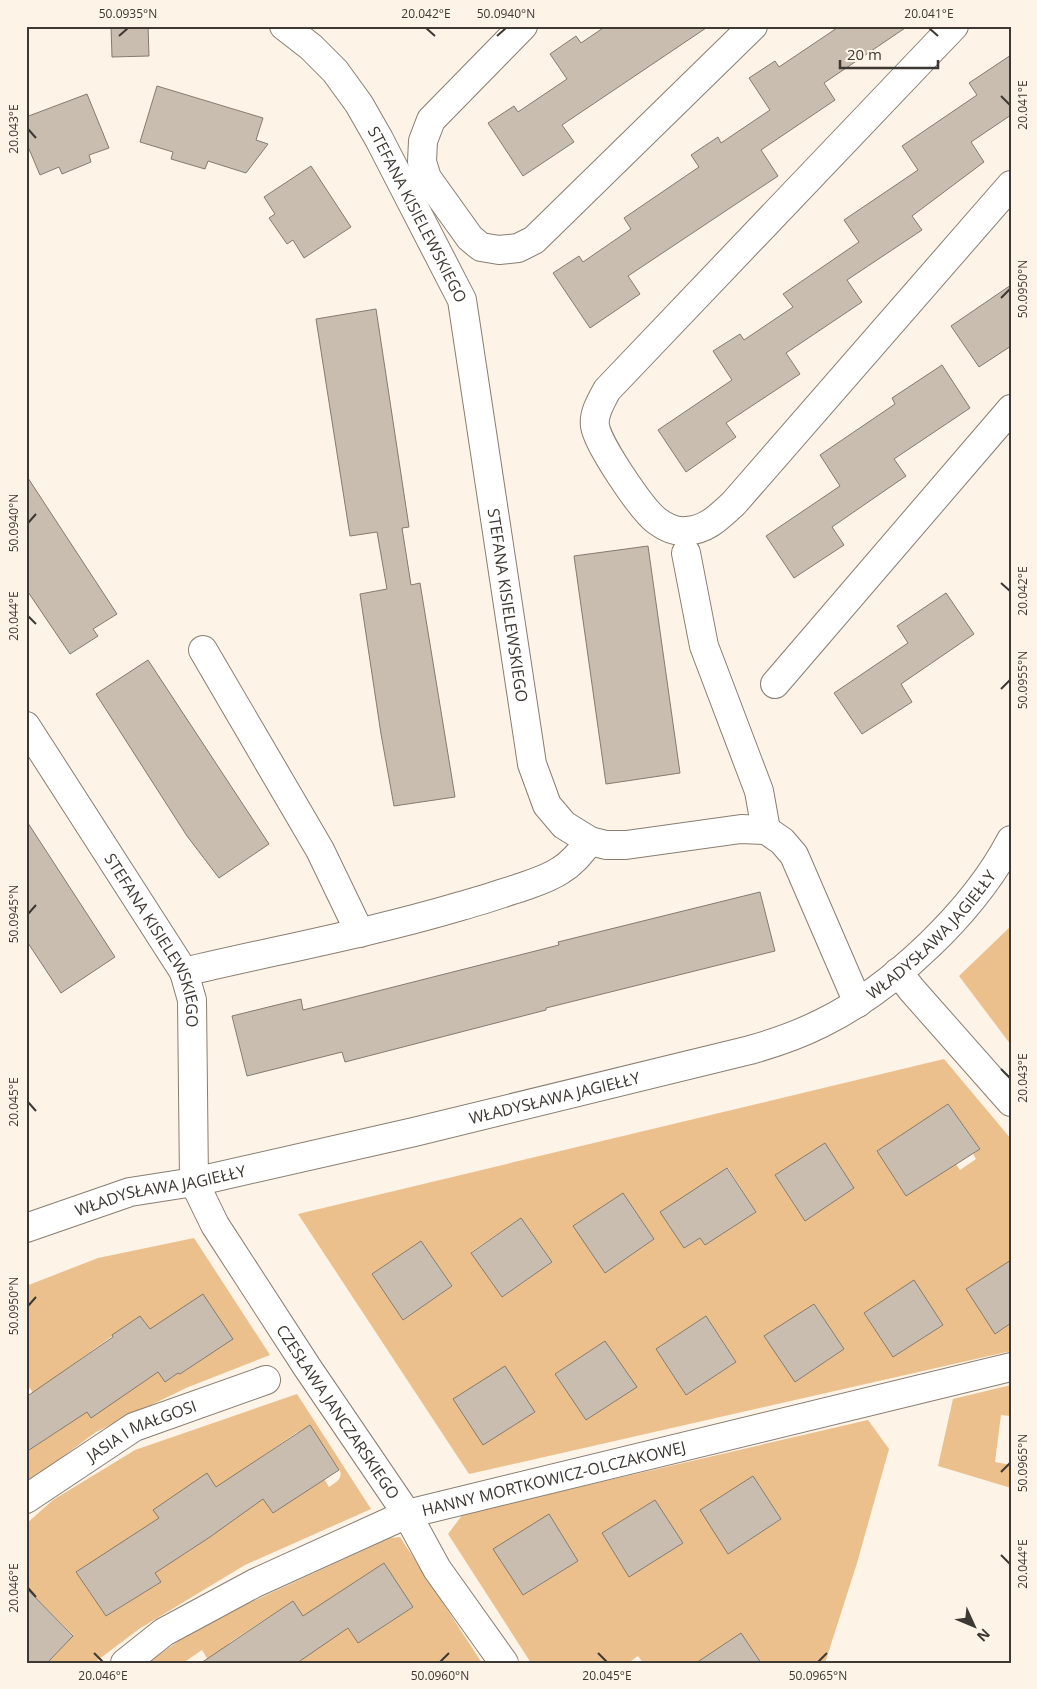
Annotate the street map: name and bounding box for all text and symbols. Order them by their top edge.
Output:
text: 50.0935°N [99,5,157,22]
text: 20.042°E [401,5,451,22]
text: 50.0940°N [477,5,535,22]
text: 20.041°E [904,5,954,22]
scale bar [840,38,937,70]
text: 20 m [847,44,882,64]
text: 20.041°E [1014,80,1031,130]
text: 20.043°E [5,104,22,154]
street label: STEFANA KISIELEWSKIEGO [363,122,472,306]
text: 50.0950°N [1014,260,1031,318]
text: 50.0940°N [5,494,22,552]
street label: STEFANA KISIELEWSKIEGO [483,507,534,704]
text: 20.042°E [1014,566,1031,616]
text: 20.044°E [5,591,22,641]
text: 50.0955°N [1014,651,1031,709]
street label: STEFANA KISIELEWSKIEGO [100,849,203,1027]
street label: WŁADYSŁAWA JAGIEŁŁY [862,866,1001,1004]
text: 50.0945°N [5,885,22,943]
text: 20.043°E [1014,1053,1031,1103]
street label: WŁADYSŁAWA JAGIEŁŁY [467,1066,642,1129]
text: 20.045°E [5,1077,22,1127]
street label: WŁADYSŁAWA JAGIEŁŁY [72,1160,248,1221]
text: 50.0950°N [5,1277,22,1335]
street label: CZESŁAWA JANCZARSKIEGO [271,1320,405,1503]
street label: JASIA I MAŁGOSI [80,1395,199,1468]
text: 50.0965°N [1014,1434,1031,1492]
street label: HANNY MORTKOWICZ-OLCZAKOWEJ [419,1436,688,1521]
text: 20.044°E [1014,1539,1031,1589]
text: 20.046°E [5,1563,22,1613]
north arrow [950,1602,1000,1652]
text: N [973,1625,995,1646]
text: 20.046°E [78,1667,128,1684]
text: 50.0960°N [411,1667,469,1684]
text: 20.045°E [582,1667,632,1684]
text: 50.0965°N [789,1667,847,1684]

